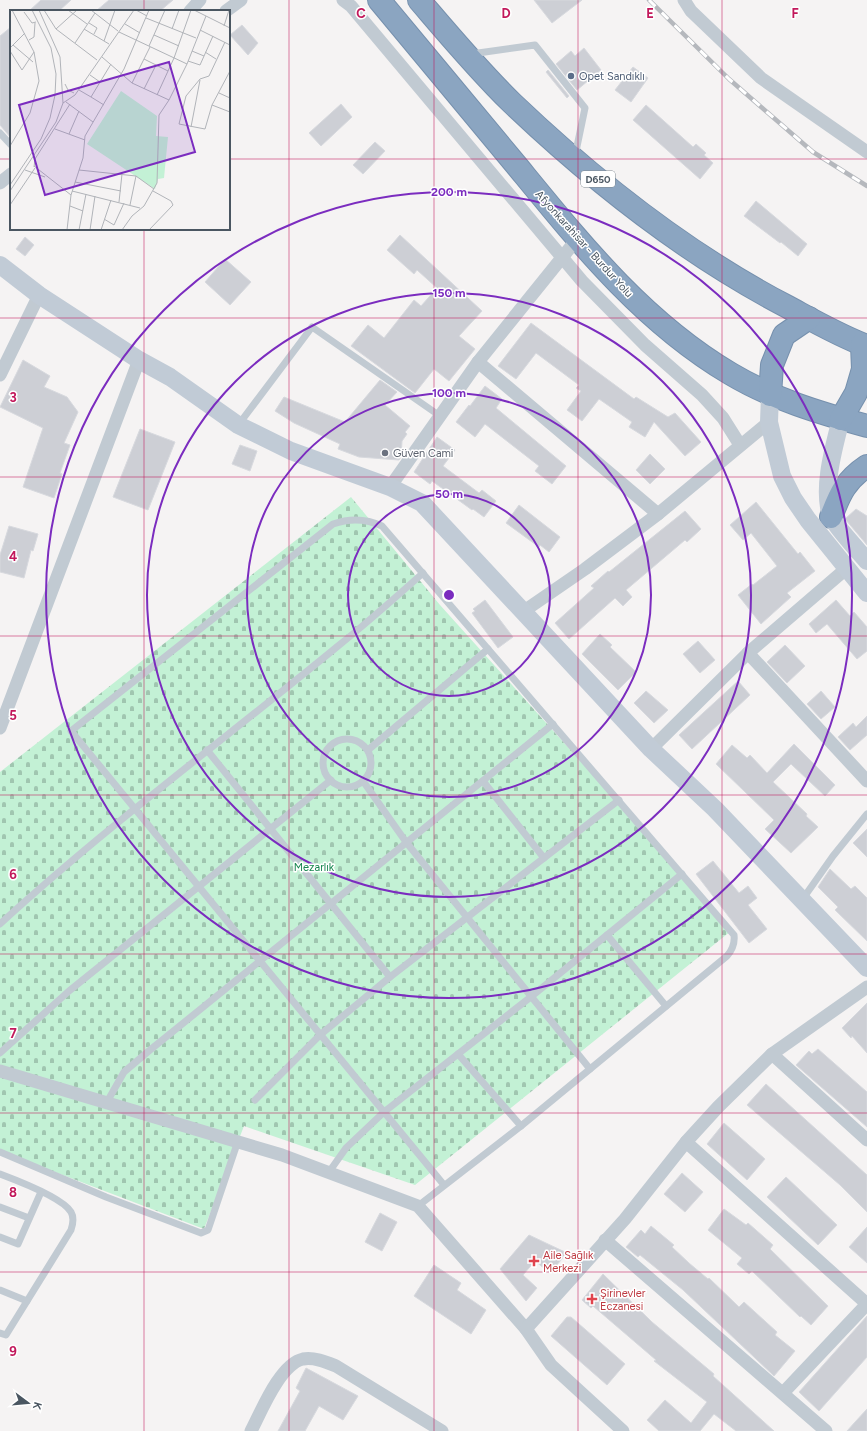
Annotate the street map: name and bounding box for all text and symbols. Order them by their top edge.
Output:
text: C [356,6,366,21]
text: D [501,6,511,21]
text: E [646,6,654,21]
text: F [791,6,799,21]
inset map [10,10,230,230]
place label: Opet Sandıklı [579,70,645,83]
marker: Opet Sandıklı [566,71,576,81]
road number: D650 [581,171,615,187]
text: 200 m [431,185,467,199]
street label: Afyonkarahisar - Burdur Yolu [532,188,636,300]
text: 150 m [432,286,466,300]
text: 100 m [432,386,466,400]
text: 3 [9,390,17,405]
place label: Güven Cami [393,447,453,460]
marker: Güven Cami [380,448,390,458]
text: 50 m [435,487,463,501]
text: 4 [9,549,17,564]
centre of rings [442,588,456,602]
text: 5 [9,708,17,723]
park label: Mezarlık [294,861,335,874]
text: 6 [9,867,17,882]
text: 7 [9,1026,17,1041]
text: 8 [9,1185,17,1200]
place label: Aile Sağlık Merkezi [543,1249,594,1275]
marker: Aile Sağlık Merkezi [528,1255,540,1267]
place label: Şirinevler Eczanesi [600,1287,646,1313]
marker: Şirinevler Eczanesi [587,1294,597,1304]
text: 9 [9,1344,17,1359]
north arrow [8,1383,48,1423]
text: K [30,1400,44,1412]

